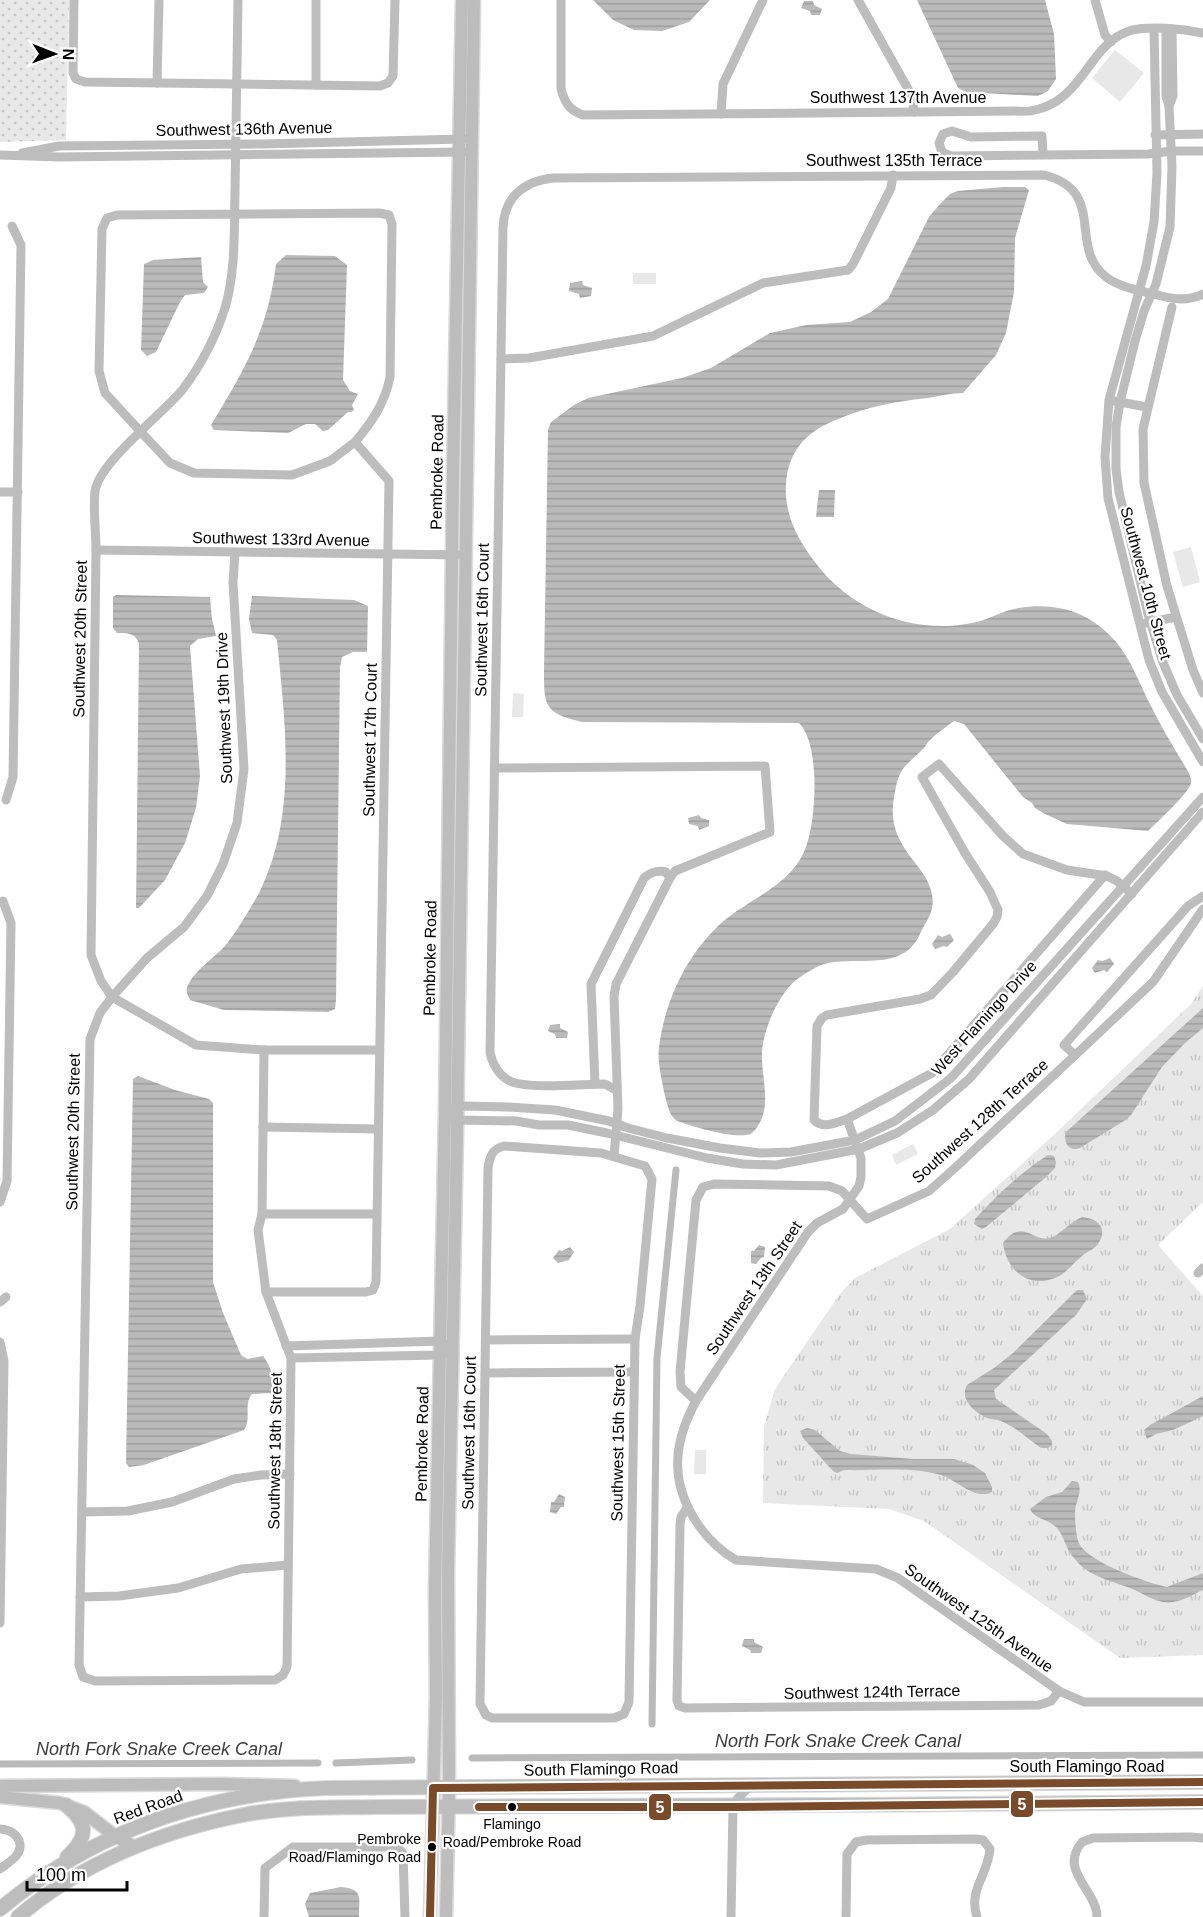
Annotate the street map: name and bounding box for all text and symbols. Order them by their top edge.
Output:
north arrow [24,24,84,84]
text: N [60,48,77,60]
street label: Southwest 137th Avenue [810,89,986,106]
street label: Southwest 136th Avenue [155,119,333,139]
street label: Southwest 135th Terrace [806,152,982,169]
street label: Pembroke Road [427,414,447,530]
street label: Southwest 10th Street [1117,505,1175,662]
street label: Southwest 133rd Avenue [192,529,370,549]
street label: Southwest 16th Court [472,542,492,697]
street label: Southwest 20th Street [70,560,90,718]
street label: Southwest 19th Drive [213,632,235,784]
street label: Southwest 17th Court [360,662,380,817]
street label: Pembroke Road [420,900,440,1016]
street label: West Flamingo Drive [928,957,1040,1079]
street label: Southwest 20th Street [63,1053,83,1211]
street label: Southwest 128th Terrace [909,1055,1051,1186]
street label: Southwest 13th Street [703,1218,805,1358]
street label: Southwest 16th Court [459,1355,479,1510]
street label: Southwest 15th Street [608,1364,628,1522]
street label: Southwest 18th Street [265,1372,285,1530]
street label: Pembroke Road [412,1386,432,1502]
street label: Southwest 125th Avenue [902,1560,1056,1676]
street label: Southwest 124th Terrace [784,1682,961,1702]
water label: North Fork Snake Creek Canal [715,1731,962,1751]
water label: North Fork Snake Creek Canal [36,1739,283,1759]
street label: South Flamingo Road [1010,1758,1164,1775]
street label: South Flamingo Road [523,1759,679,1779]
street label: Red Road [111,1787,185,1827]
line badge: 5 [1010,1790,1034,1818]
line badge: 5 [648,1793,672,1821]
text: 5 [1018,1796,1027,1813]
text: 5 [656,1799,665,1816]
marker: Flamingo Road/Pembroke Road [506,1801,518,1813]
place label: Flamingo Road/Pembroke Road [443,1816,581,1850]
place label: Pembroke Road/Flamingo Road [289,1831,421,1865]
marker: Pembroke Road/Flamingo Road [426,1841,438,1853]
scale bar [27,1854,128,1892]
text: 100 m [36,1865,86,1885]

